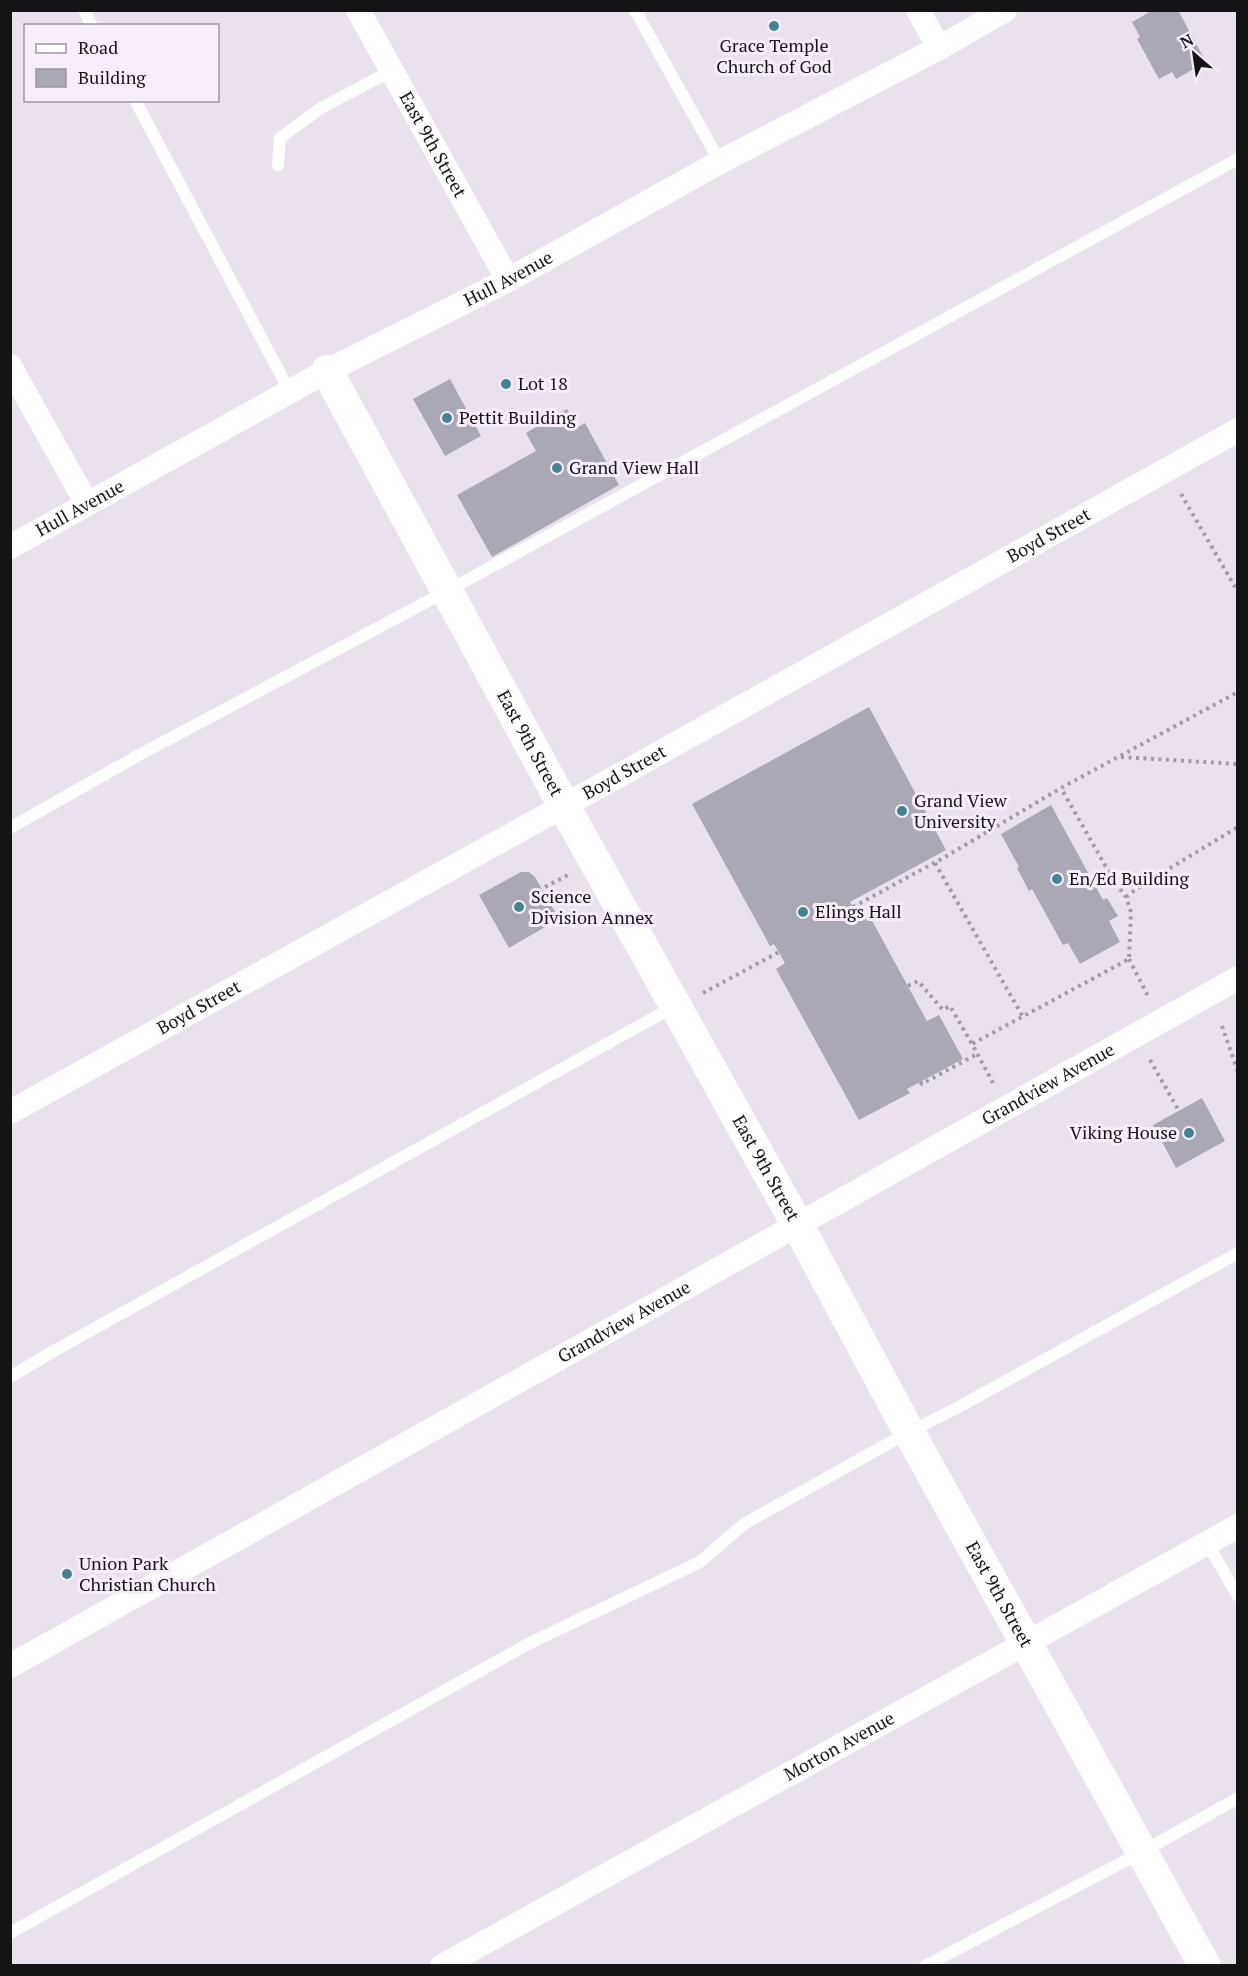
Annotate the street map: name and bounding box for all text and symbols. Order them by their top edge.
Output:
marker: Grace Temple Church of God [767,19,781,33]
legend [24,24,219,102]
north arrow [1164,24,1224,84]
text: N [1176,28,1197,53]
place label: Grace Temple Church of God [716,33,832,78]
text: Road [78,35,118,59]
text: Building [78,65,146,89]
street label: East 9th Street [395,87,473,202]
street label: Hull Avenue [459,245,557,311]
place label: Lot 18 [518,371,568,395]
marker: Lot 18 [499,377,513,391]
place label: Pettit Building [459,405,576,429]
marker: Pettit Building [440,411,454,425]
place label: Grand View Hall [569,455,699,479]
marker: Grand View Hall [550,461,564,475]
street label: Hull Avenue [31,473,128,541]
street label: Boyd Street [1002,502,1095,568]
street label: East 9th Street [492,685,570,801]
street label: Boyd Street [578,738,670,804]
place label: Grand View University [914,788,1008,833]
marker: Grand View University [895,804,909,818]
place label: En/Ed Building [1069,866,1190,890]
marker: En/Ed Building [1050,872,1064,886]
place label: Science Division Annex [531,884,654,929]
place label: Elings Hall [815,899,902,923]
marker: Science Division Annex [512,900,526,914]
marker: Elings Hall [796,905,810,919]
street label: Boyd Street [152,974,245,1039]
street label: Grandview Avenue [977,1037,1118,1130]
street label: East 9th Street [728,1110,806,1225]
place label: Viking House [1070,1120,1177,1144]
marker: Viking House [1182,1126,1196,1140]
street label: Grandview Avenue [553,1274,694,1368]
street label: East 9th Street [961,1537,1039,1652]
place label: Union Park Christian Church [79,1551,216,1596]
marker: Union Park Christian Church [60,1567,74,1581]
street label: Morton Avenue [779,1705,898,1786]

